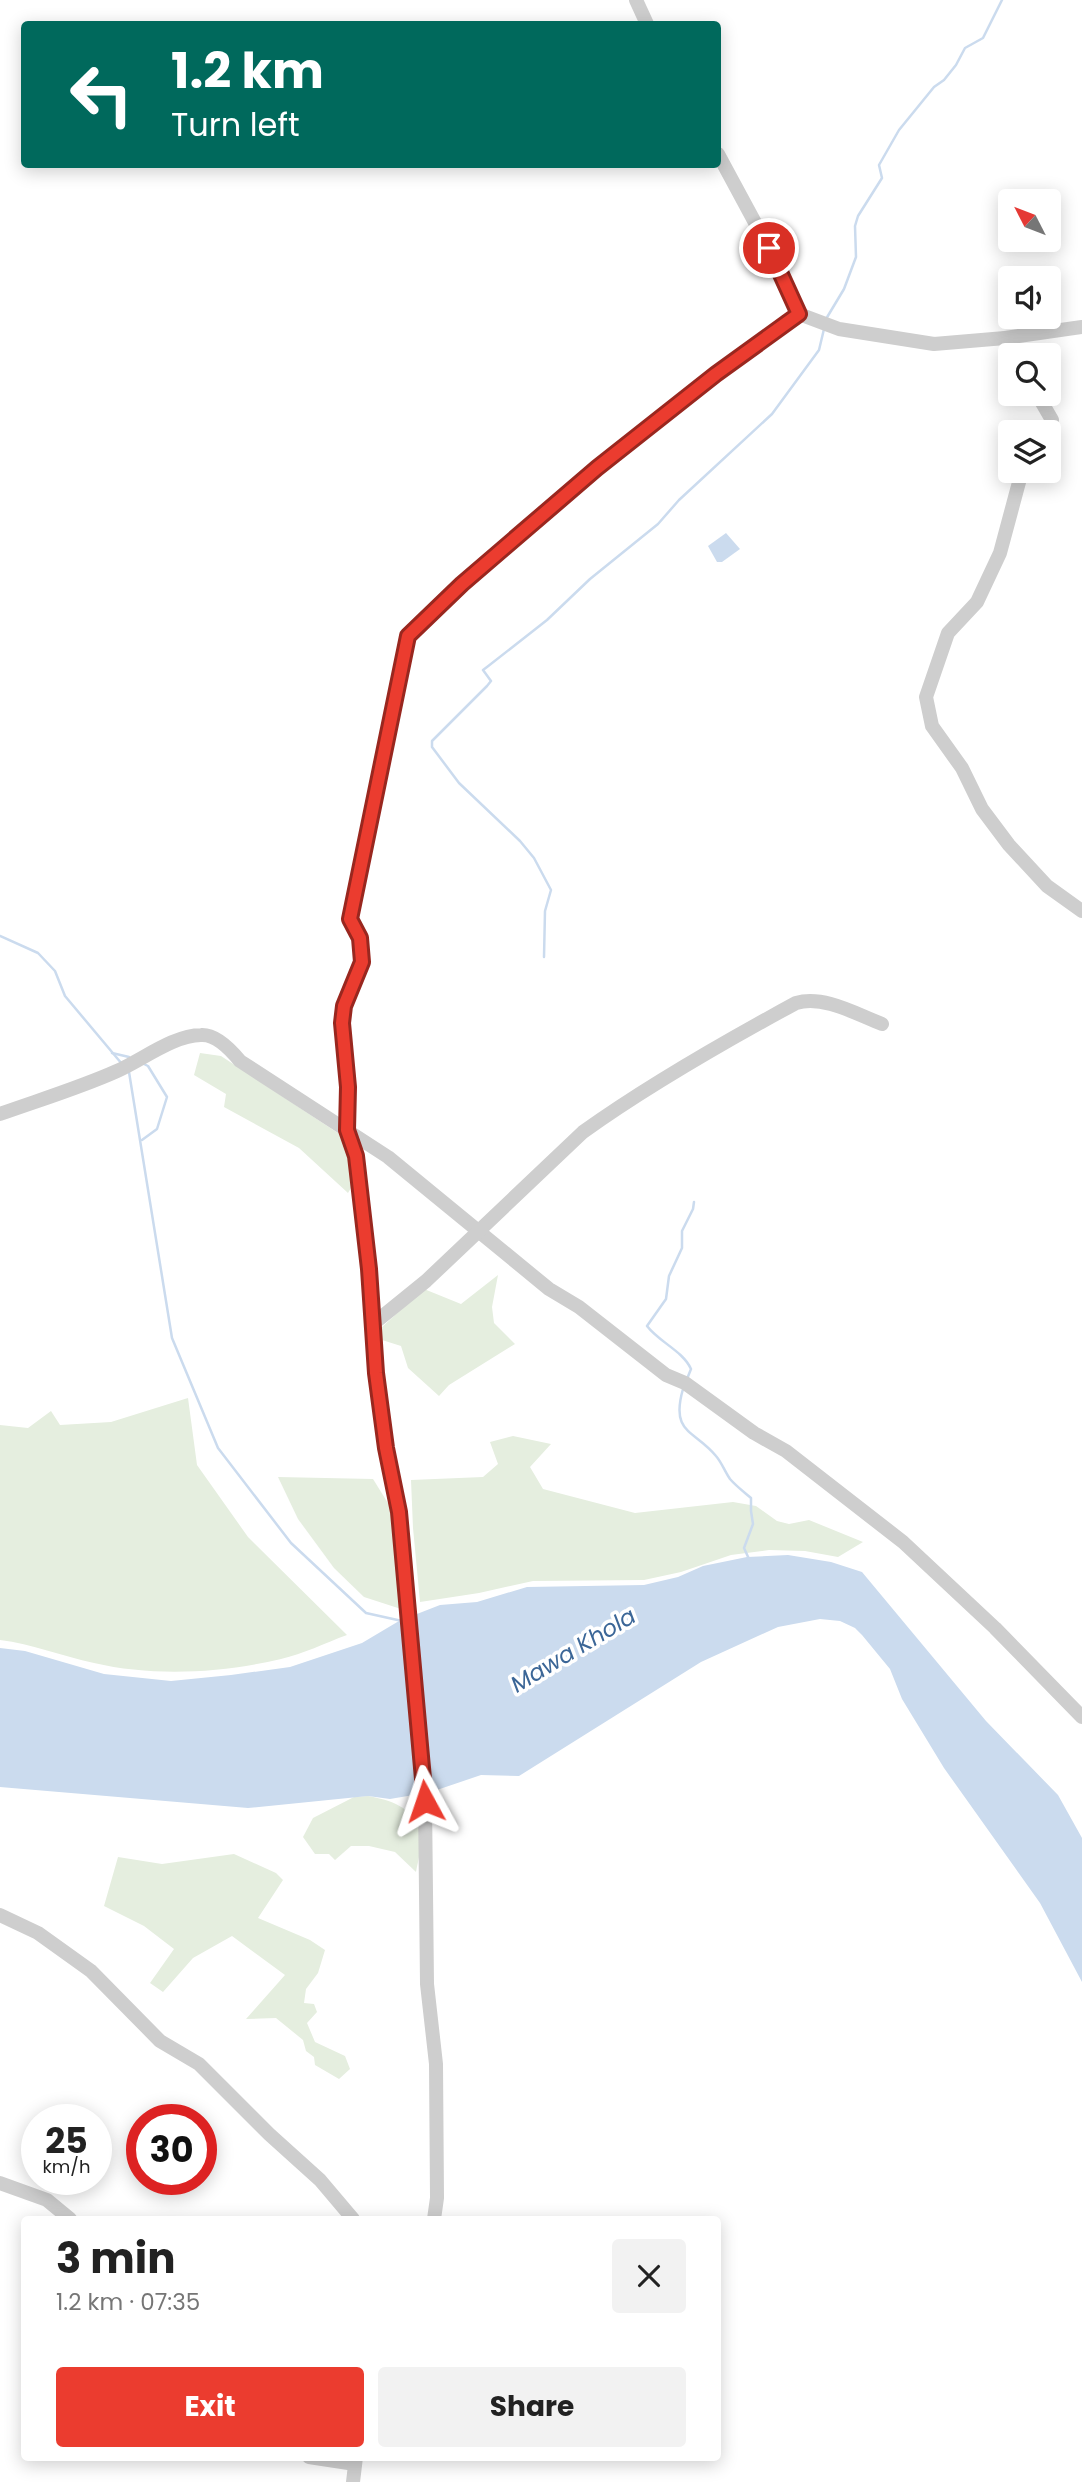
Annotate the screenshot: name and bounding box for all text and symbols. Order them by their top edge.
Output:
text: 1.2 km [171,37,324,105]
icon: left [56,49,147,140]
text: Turn left [171,102,300,147]
north arrow [998,189,1060,252]
map controls [998,189,1061,483]
pin [739,218,799,278]
icon: arrive [750,229,788,267]
button: sound [998,266,1061,329]
button: search [998,343,1061,406]
button: layers [998,420,1061,483]
water label: Mawa Khola [504,1600,642,1700]
position arrow [388,1764,462,1838]
speed limit sign: 30 [126,2104,217,2195]
text: 25 [45,2116,88,2165]
text: km/h [43,2154,90,2179]
text: 3 min [56,2229,176,2288]
button: close [612,2239,686,2313]
text: 1.2 km · 07:35 [56,2286,200,2318]
button: Exit [56,2367,364,2447]
button: Share [378,2367,686,2447]

